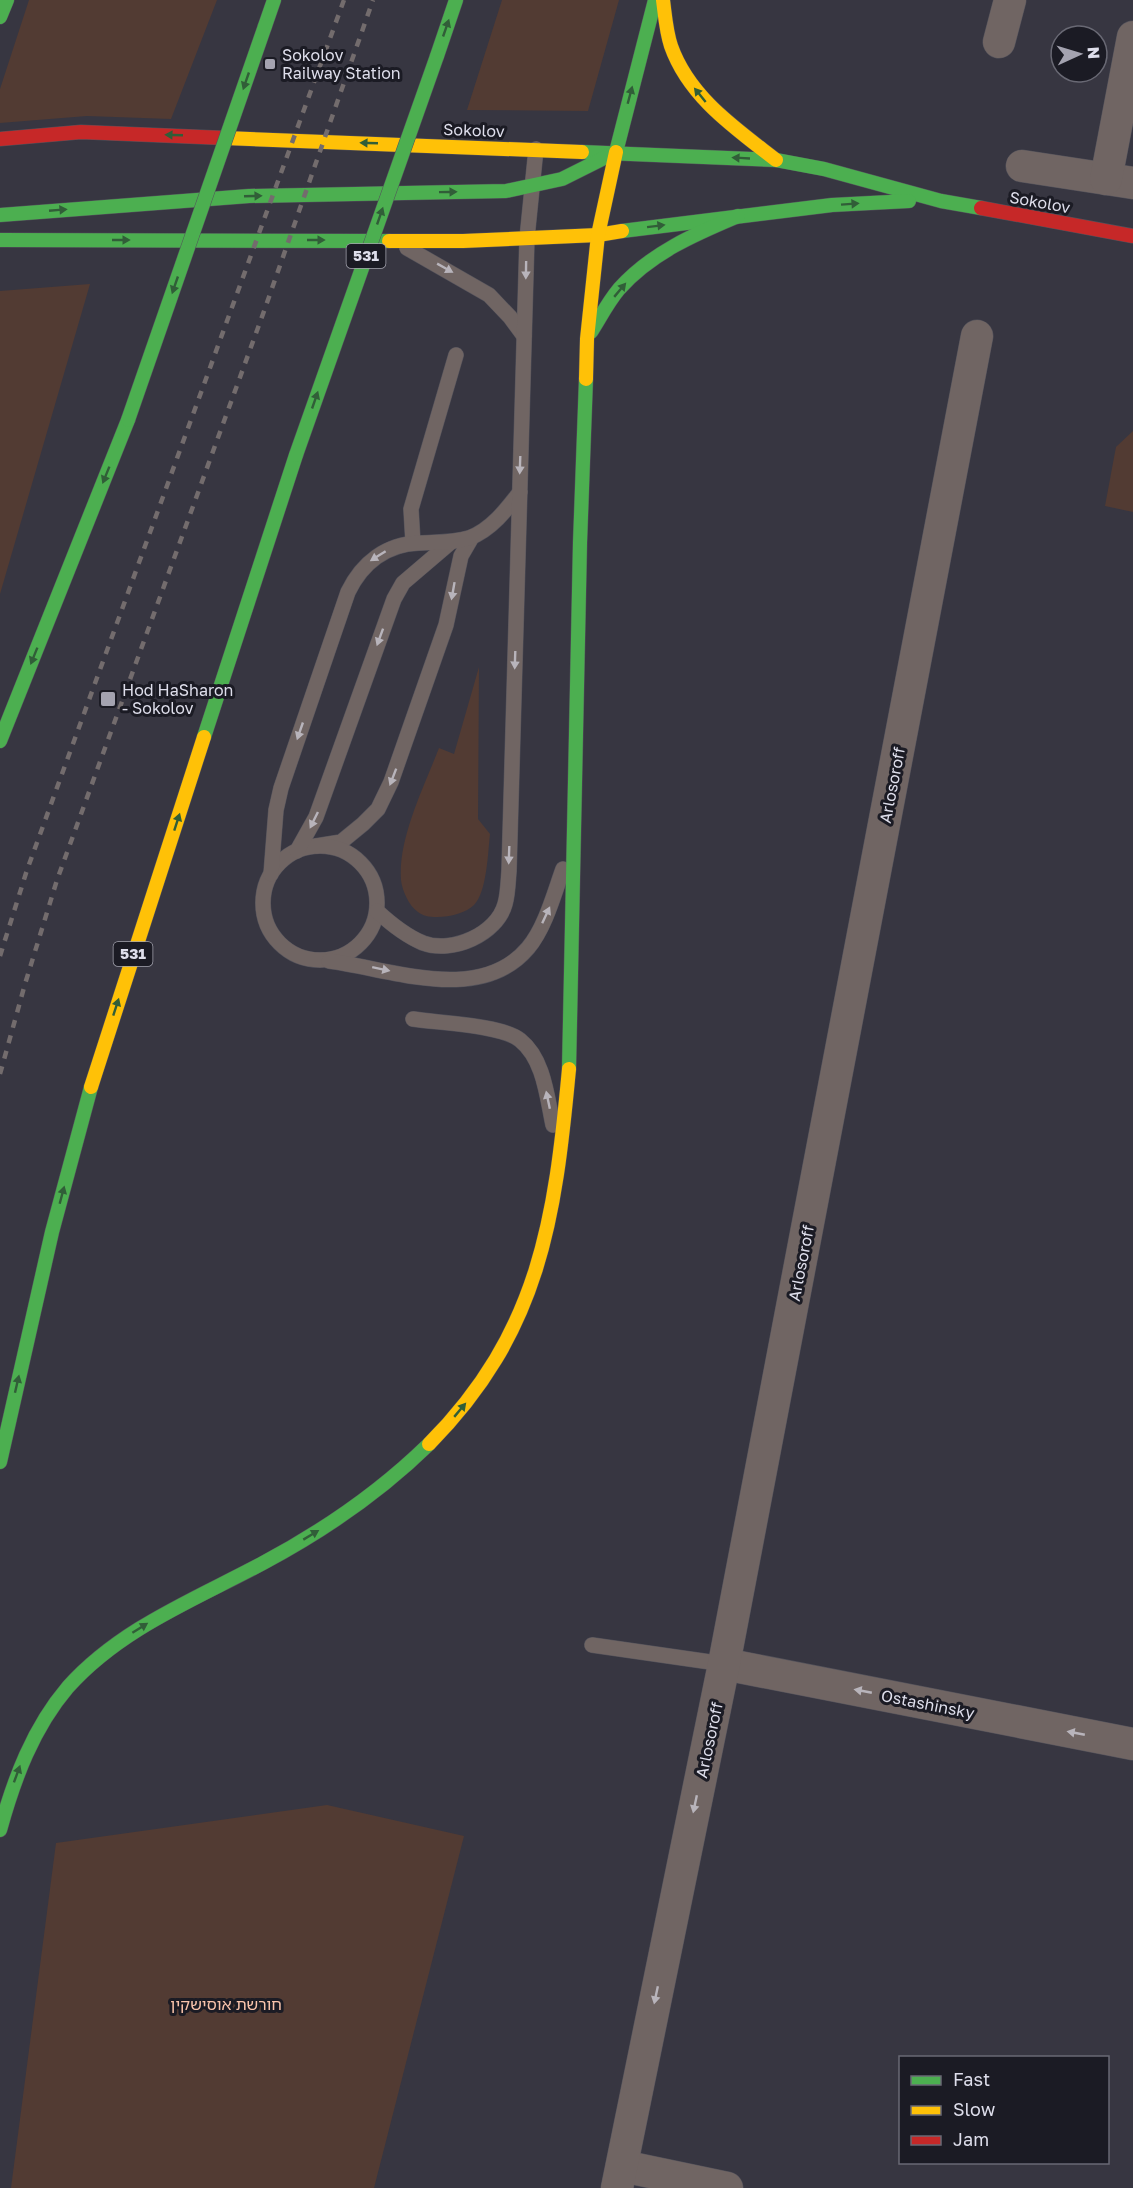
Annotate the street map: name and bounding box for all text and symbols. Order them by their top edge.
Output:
one-way arrow [442,19,451,37]
north arrow [1049,24,1109,84]
place label: Sokolov Railway Station [282,45,401,83]
text: N [1084,46,1104,60]
marker: Sokolov Railway Station [263,57,277,71]
one-way arrow [240,72,250,90]
one-way arrow [626,86,635,104]
one-way arrow [693,87,706,103]
street label: Sokolov [443,119,505,141]
one-way arrow [164,131,183,140]
one-way arrow [359,138,378,147]
one-way arrow [731,153,750,163]
one-way arrow [438,187,457,197]
street label: Sokolov [1008,187,1072,217]
one-way arrow [243,192,262,201]
one-way arrow [840,199,859,209]
one-way arrow [49,205,68,215]
one-way arrow [376,207,386,225]
one-way arrow [647,221,666,230]
one-way arrow [112,235,131,245]
one-way arrow [307,235,326,245]
road number: 531 [346,244,386,268]
one-way arrow [521,261,531,280]
one-way arrow [437,263,454,273]
one-way arrow [169,276,179,294]
one-way arrow [613,282,626,298]
one-way arrow [311,391,321,409]
one-way arrow [516,456,525,475]
one-way arrow [101,466,111,484]
one-way arrow [370,550,386,561]
one-way arrow [448,582,457,601]
one-way arrow [375,628,385,646]
one-way arrow [29,647,39,665]
one-way arrow [510,651,520,670]
place label: Hod HaSharon - Sokolov [122,680,233,718]
marker: Hod HaSharon - Sokolov [99,690,117,708]
one-way arrow [295,722,305,740]
street label: Arlosoroff [875,745,909,825]
one-way arrow [388,768,397,786]
one-way arrow [309,811,318,828]
one-way arrow [172,813,182,831]
one-way arrow [504,846,514,865]
one-way arrow [541,907,550,924]
road number: 531 [114,942,152,966]
one-way arrow [372,965,390,975]
one-way arrow [112,998,121,1016]
one-way arrow [543,1090,552,1109]
one-way arrow [58,1185,67,1203]
street label: Arlosoroff [784,1223,818,1303]
one-way arrow [13,1374,22,1393]
one-way arrow [453,1402,466,1418]
one-way arrow [303,1530,320,1540]
one-way arrow [132,1623,148,1634]
street label: Ostashinsky [880,1685,976,1723]
one-way arrow [854,1686,873,1695]
street label: Arlosoroff [691,1700,727,1780]
one-way arrow [1066,1728,1085,1737]
one-way arrow [12,1765,22,1783]
one-way arrow [690,1795,700,1813]
one-way arrow [651,1986,661,2004]
park label: חורשת אוסישקין [170,1994,282,2014]
legend [899,2056,1109,2164]
text: Fast [953,2068,990,2090]
text: Slow [953,2098,996,2120]
text: Jam [953,2128,989,2150]

